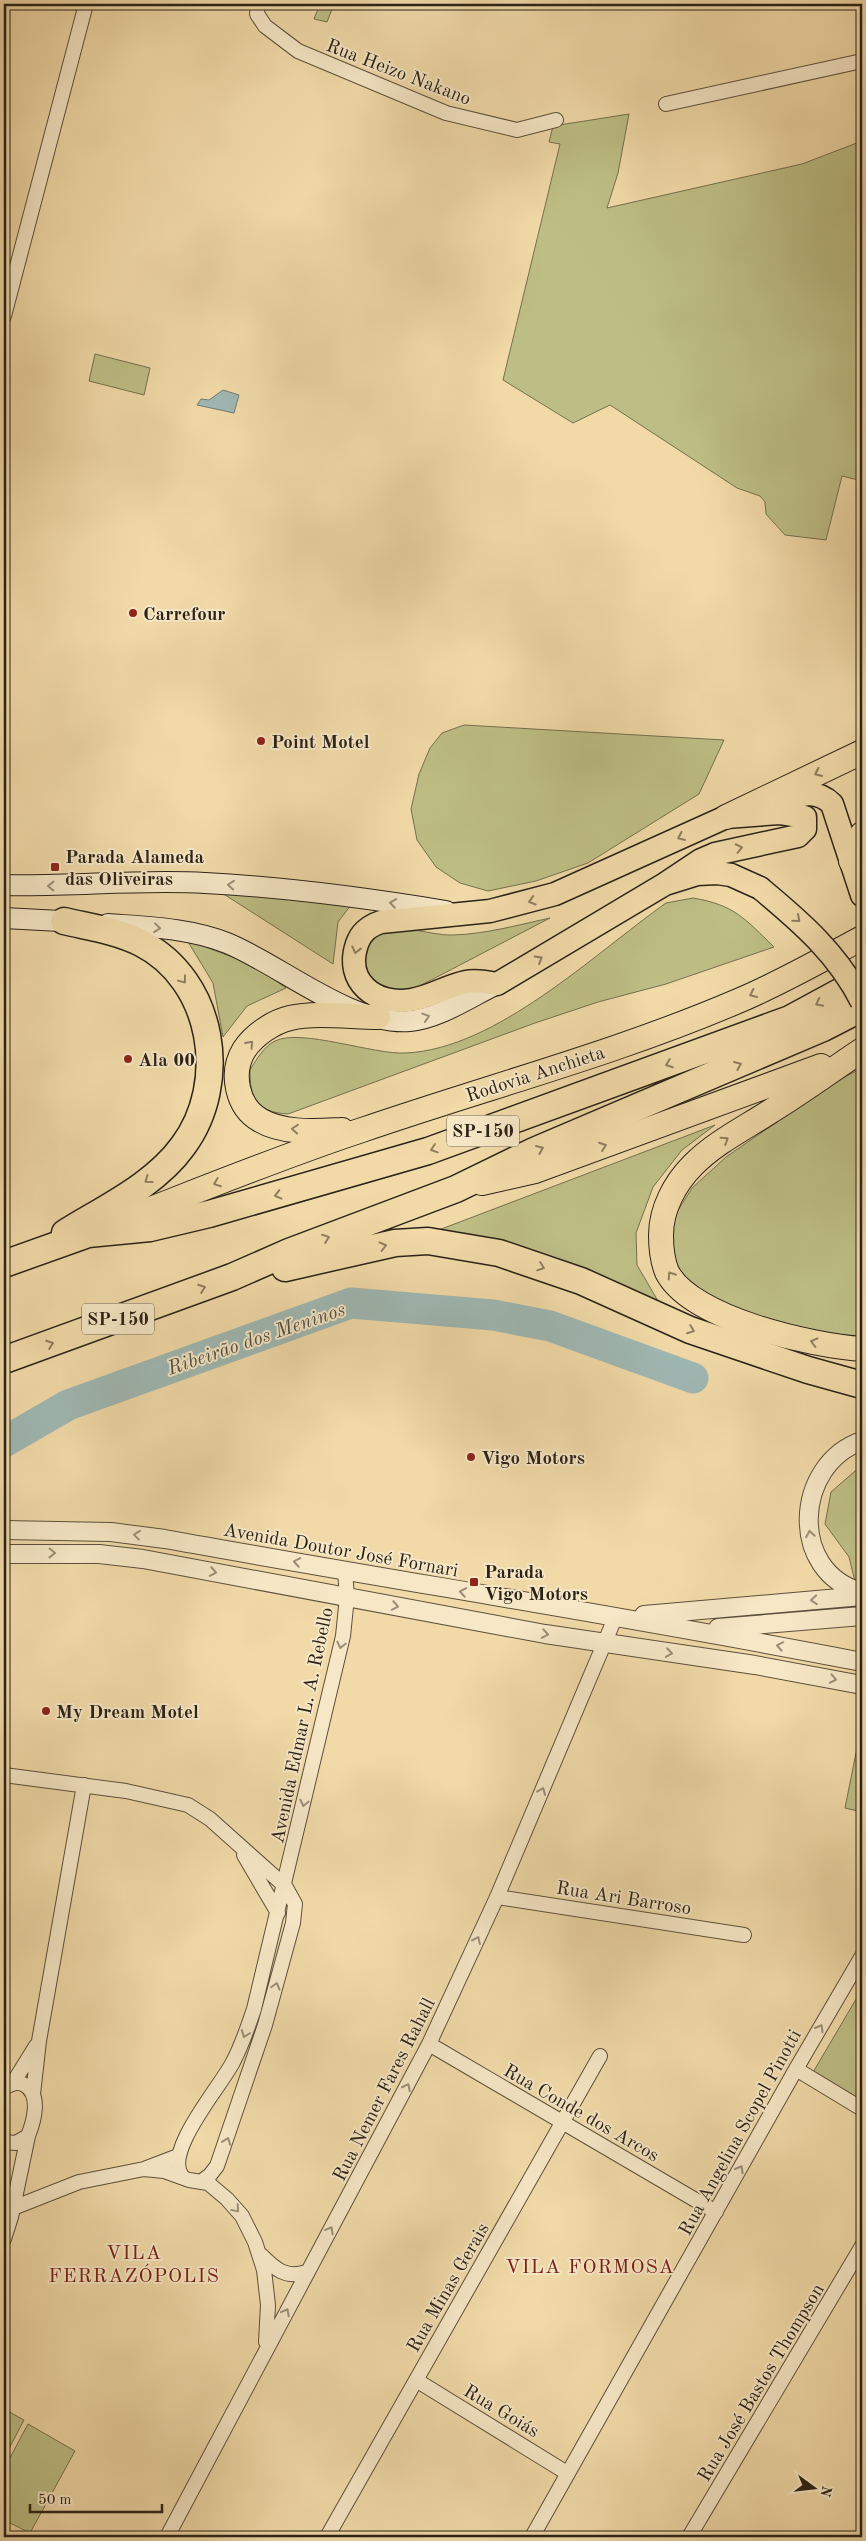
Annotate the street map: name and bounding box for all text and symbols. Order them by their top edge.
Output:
street label: Rua Heizo Nakano [323,37,473,110]
place label: Carrefour [143,606,226,625]
marker: Carrefour [127,607,139,619]
place label: Point Motel [271,734,370,753]
marker: Point Motel [255,735,267,747]
one-way arrow [814,767,823,778]
one-way arrow [677,831,686,842]
one-way arrow [735,843,744,854]
place label: Parada Alameda das Oliveiras [65,849,204,890]
marker: Parada Alameda das Oliveiras [49,861,61,873]
one-way arrow [227,880,235,891]
one-way arrow [47,881,55,892]
one-way arrow [528,895,536,905]
one-way arrow [388,898,397,908]
one-way arrow [791,913,800,922]
one-way arrow [153,922,161,933]
one-way arrow [351,946,361,954]
one-way arrow [533,955,542,965]
one-way arrow [177,974,185,983]
one-way arrow [749,988,758,999]
one-way arrow [816,997,825,1007]
one-way arrow [421,1013,429,1023]
one-way arrow [244,1041,253,1050]
street label: Rodovia Anchieta [464,1044,608,1107]
place label: Ala 00 [138,1052,195,1071]
marker: Ala 00 [122,1053,134,1065]
one-way arrow [665,1058,674,1068]
one-way arrow [733,1060,742,1071]
road number: SP-150 [447,1116,519,1146]
one-way arrow [291,1124,299,1135]
one-way arrow [720,1136,729,1146]
one-way arrow [598,1142,607,1152]
one-way arrow [430,1143,438,1153]
one-way arrow [535,1144,544,1155]
one-way arrow [144,1174,154,1183]
one-way arrow [213,1177,222,1187]
one-way arrow [274,1190,283,1200]
one-way arrow [321,1234,330,1245]
one-way arrow [378,1241,387,1252]
one-way arrow [537,1262,545,1272]
one-way arrow [667,1271,677,1280]
one-way arrow [198,1284,206,1294]
water label: Ribeirão dos Meninos [164,1300,348,1380]
road number: SP-150 [82,1304,154,1335]
one-way arrow [686,1324,695,1334]
one-way arrow [810,1337,819,1348]
one-way arrow [45,1339,53,1349]
place label: Vigo Motors [481,1450,585,1469]
marker: Vigo Motors [465,1451,477,1463]
street label: Avenida Doutor José Fornari [222,1521,459,1581]
one-way arrow [133,1530,141,1541]
one-way arrow [805,1530,815,1539]
one-way arrow [49,1548,57,1558]
one-way arrow [293,1558,302,1568]
place label: Parada Vigo Motors [484,1564,588,1605]
one-way arrow [209,1567,218,1577]
marker: Parada Vigo Motors [468,1576,480,1588]
one-way arrow [459,1587,468,1597]
one-way arrow [809,1594,817,1605]
one-way arrow [390,1600,399,1610]
street label: Avenida Edmar L. A. Rebello [269,1606,338,1845]
one-way arrow [541,1628,550,1638]
one-way arrow [336,1640,347,1649]
one-way arrow [776,1641,784,1652]
one-way arrow [664,1647,673,1657]
one-way arrow [828,1674,837,1684]
place label: My Dream Motel [56,1704,199,1723]
marker: My Dream Motel [40,1705,52,1717]
one-way arrow [535,1787,546,1796]
one-way arrow [299,1799,310,1808]
street label: Rua Ari Barroso [555,1879,692,1920]
one-way arrow [471,1936,482,1945]
one-way arrow [270,1982,281,1990]
street label: Rua Nemer Fares Rahall [331,1995,440,2185]
one-way arrow [814,2024,824,2033]
street label: Rua Angelina Scopel Pinotti [677,2027,806,2239]
one-way arrow [241,2029,251,2038]
street label: Rua Conde dos Arcos [500,2062,662,2166]
one-way arrow [401,2083,411,2092]
one-way arrow [221,2137,231,2146]
one-way arrow [734,2165,744,2174]
one-way arrow [230,2204,239,2213]
street label: Rua Minas Gerais [405,2220,494,2356]
one-way arrow [324,2226,334,2235]
district label: VILA FERRAZÓPOLIS [48,2244,220,2287]
district label: VILA FORMOSA [505,2258,675,2278]
street label: Rua José Bastos Thompson [696,2281,829,2485]
one-way arrow [279,2308,289,2317]
street label: Rua Goiás [460,2382,542,2442]
north arrow [788,2464,838,2514]
scale bar [30,2481,162,2513]
text: N [817,2484,834,2498]
text: 50 m [38,2493,72,2508]

